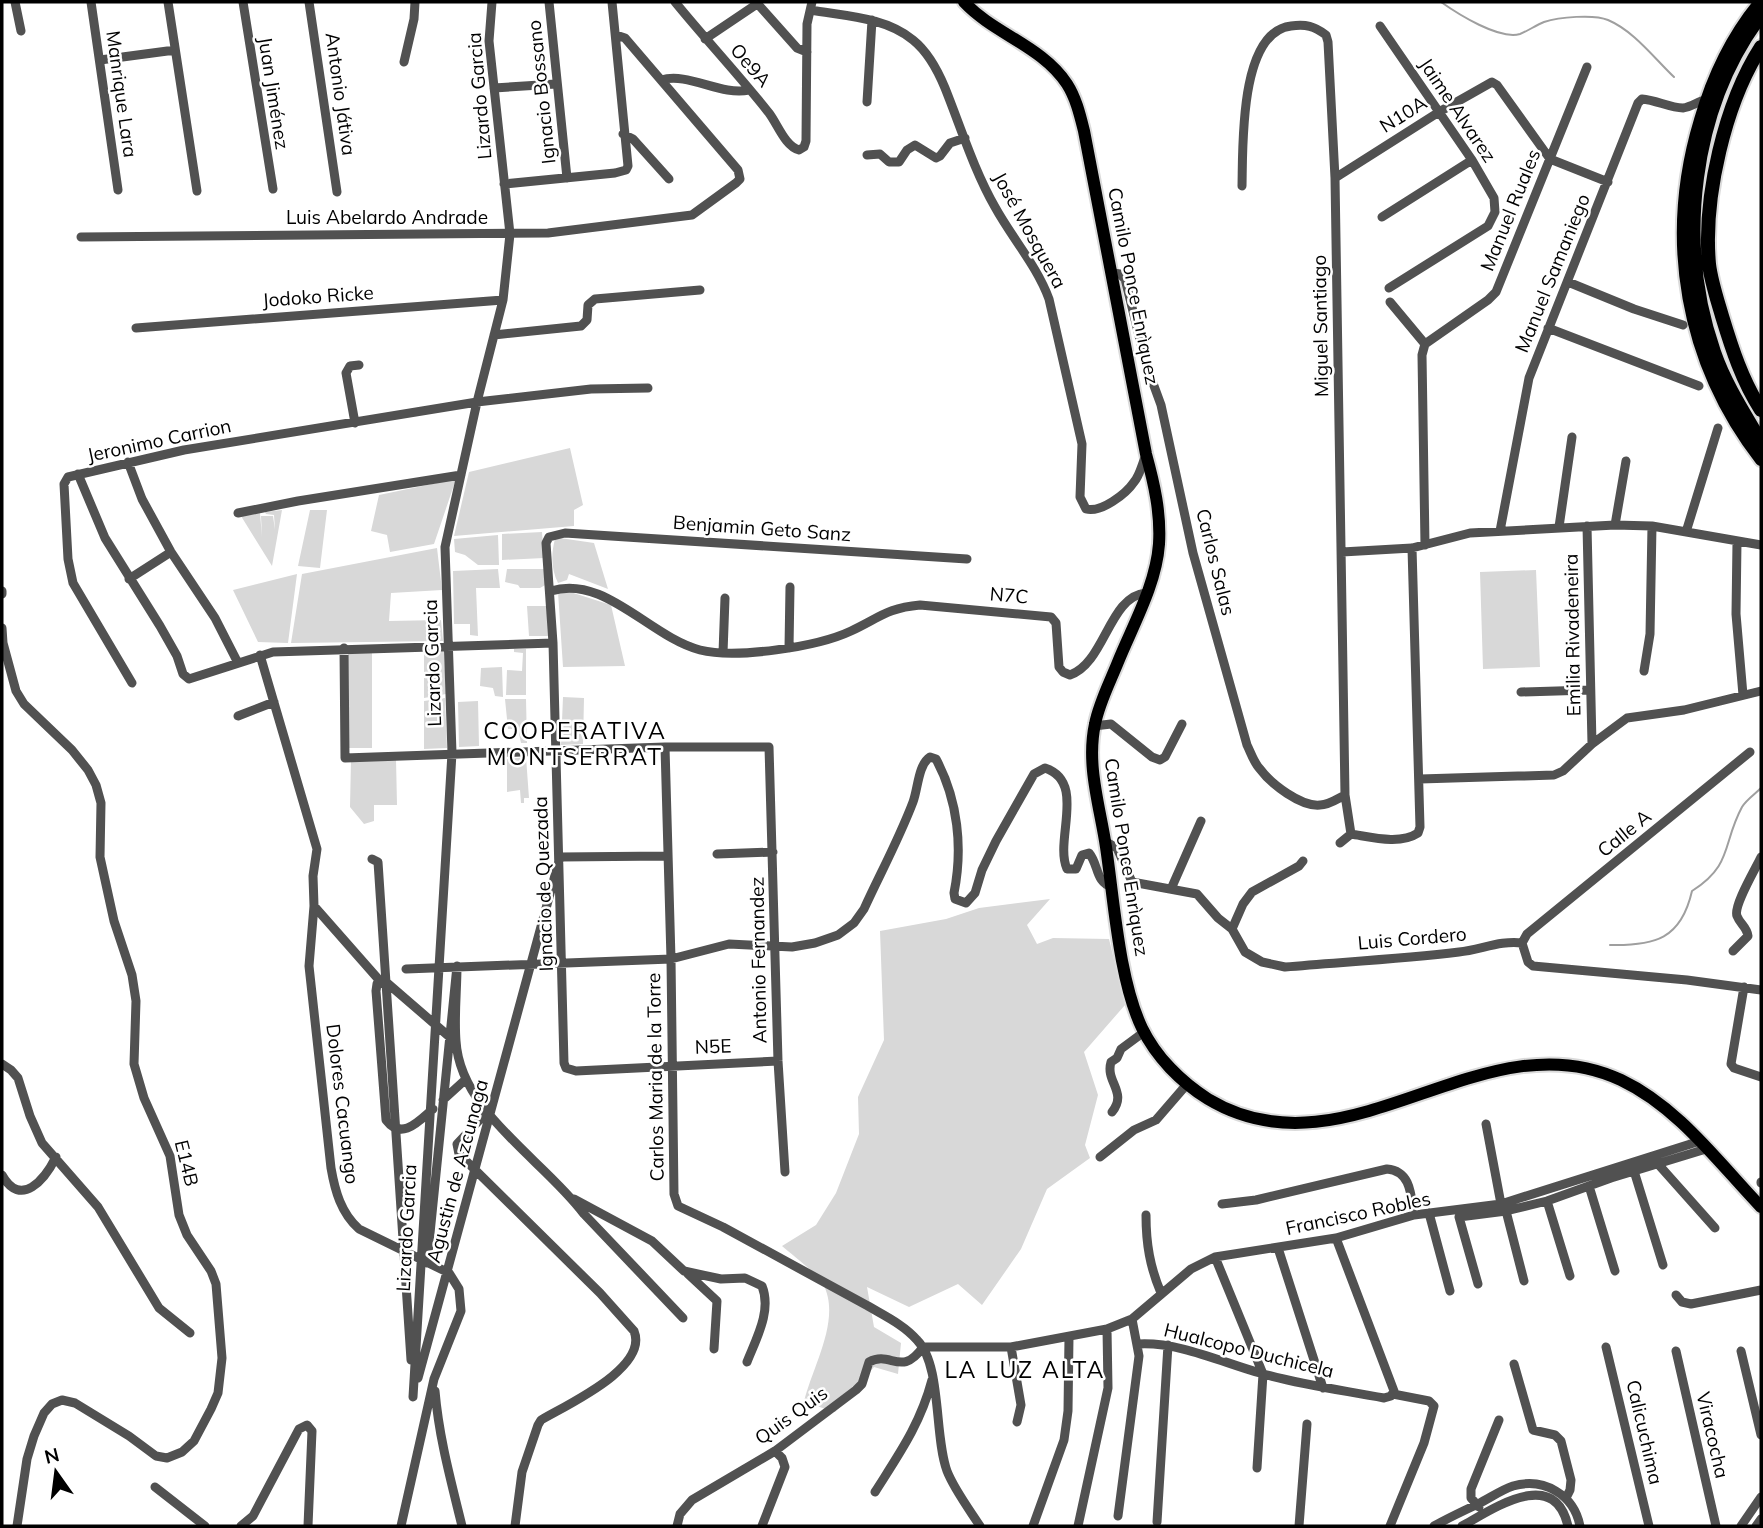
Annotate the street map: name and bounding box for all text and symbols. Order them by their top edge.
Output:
street label: Ignacio Bossano [522,19,560,165]
street label: Manrique Lara [101,29,143,159]
street label: Antonio Játiva [320,31,362,157]
street label: Lizardo Garcia [461,31,497,161]
street label: Juan Jiménez [253,35,295,151]
street label: Oe9A [725,38,777,92]
street label: Jaime Alvarez [1414,53,1502,167]
street label: N10A [1375,90,1431,138]
street label: Manuel Ruales [1475,146,1545,274]
street label: José Mosquera [988,168,1072,292]
street label: Camilo Ponce Enrìquez [1103,185,1165,387]
street label: Manuel Samaniego [1509,190,1595,356]
street label: Luis Abelardo Andrade [286,205,488,229]
street label: Miguel Santiago [1307,255,1333,397]
street label: Jodoko Ricke [261,280,375,312]
street label: Jeronimo Carrion [85,413,233,467]
street label: Carlos Salas [1191,506,1241,618]
street label: Benjamin Geto Sanz [672,510,852,546]
street label: Emilia Rivadeneira [1559,553,1585,717]
street label: N7C [989,581,1029,609]
street label: Lizardo Garcia [418,599,446,727]
district label: COOPERATIVA MONTSERRAT [483,716,667,771]
street label: Camilo Ponce Enrìquez [1099,756,1155,958]
street label: Ignacio de Quezada [528,796,558,972]
street label: Calle A [1592,804,1656,862]
street label: Antonio Fernandez [745,876,771,1044]
street label: Luis Cordero [1356,921,1468,955]
street label: Carlos Maria de la Torre [641,972,669,1182]
street label: Dolores Cacuango [321,1023,365,1185]
street label: N5E [694,1033,732,1059]
street label: Agustin de Azcunaga [421,1077,493,1265]
street label: E14B [170,1137,204,1189]
street label: Lizardo Garcia [391,1164,421,1292]
street label: Francisco Robles [1283,1186,1433,1240]
street label: Hualcopo Duchicela [1161,1317,1337,1383]
district label: LA LUZ ALTA [945,1355,1105,1384]
street label: Calicuchima [1621,1377,1669,1487]
street label: Quis Quis [750,1381,832,1449]
street label: Viracocha [1691,1389,1735,1481]
north arrow [21,1437,91,1507]
text: N [42,1442,62,1469]

